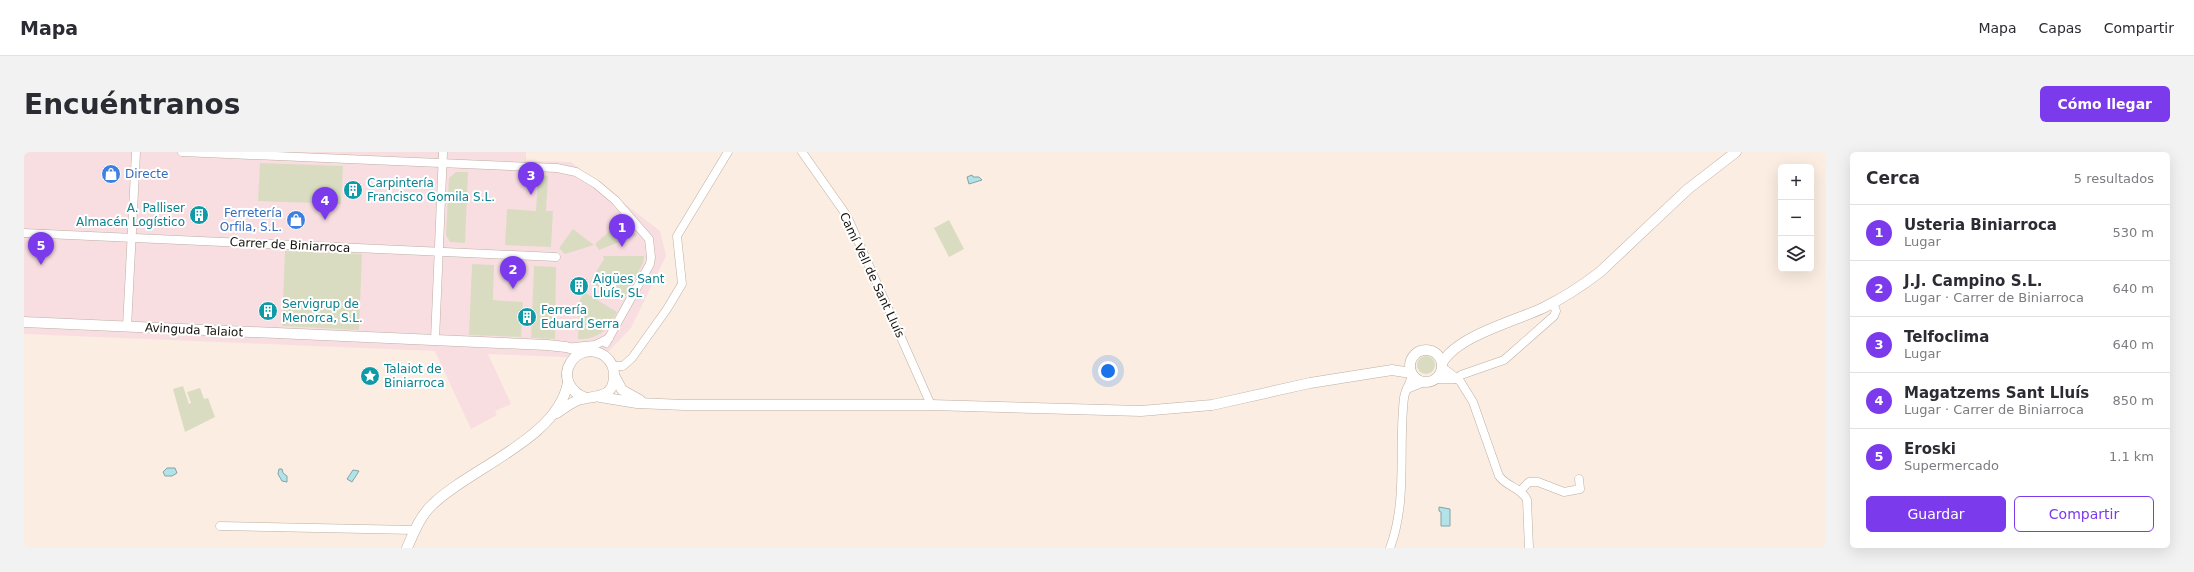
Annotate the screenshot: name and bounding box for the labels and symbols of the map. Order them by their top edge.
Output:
pin: 3 [518,162,544,195]
shop icon: Directe [100,163,122,185]
place label: Directe [125,167,168,181]
place label: Carpintería Francisco Gomila S.L. [367,176,495,204]
building icon: Carpintería Francisco Gomila S.L. [342,179,364,201]
pin: 4 [312,187,338,220]
place label: A. Palliser Almacén Logístico [76,201,185,229]
building icon: A. Palliser Almacén Logístico [188,204,210,226]
place label: Ferretería Orfila, S.L. [220,206,282,234]
shop icon: Ferretería Orfila, S.L. [285,209,307,231]
street label: Camí Vell de Sant Lluís [837,210,907,340]
pin: 1 [609,214,635,247]
pin: 5 [28,232,54,265]
street label: Carrer de Biniarroca [229,235,351,255]
pin: 2 [500,256,526,289]
place label: Aigües Sant Lluís, SL [593,272,665,300]
building icon: Aigües Sant Lluís, SL [568,275,590,297]
place label: Servigrup de Menorca, S.L. [282,297,363,325]
building icon: Servigrup de Menorca, S.L. [257,300,279,322]
place label: Ferrería Eduard Serra [541,303,619,331]
building icon: Ferrería Eduard Serra [516,306,538,328]
street label: Avinguda Talaiot [145,320,244,340]
your location [1098,361,1118,381]
place label: Talaiot de Biniarroca [383,362,445,390]
place icon: Talaiot de Biniarroca [359,365,381,387]

